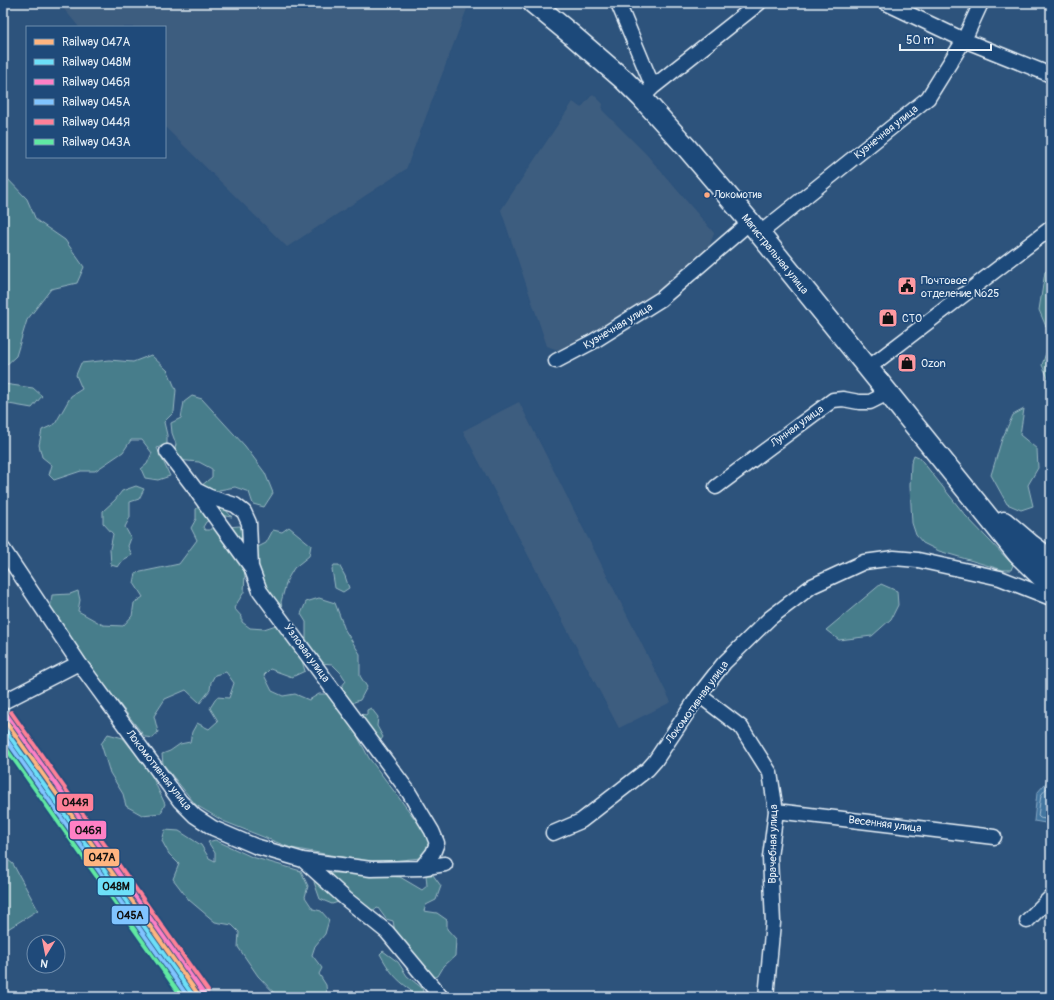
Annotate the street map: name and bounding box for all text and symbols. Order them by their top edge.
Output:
legend [26,26,166,158]
scale bar [900,26,991,52]
text: 50 m [906,33,934,48]
text: Railway 047А [62,35,130,50]
text: Railway 048М [62,55,131,70]
text: Railway 046Я [62,75,130,90]
text: Railway 045А [62,95,131,110]
street label: Кузнечная улица [851,102,921,162]
text: Railway 044Я [62,115,130,130]
text: Railway 043А [62,135,131,150]
place label: Локомотив [713,189,762,201]
marker: Локомотив [702,190,712,200]
street label: Магистральная улица [739,211,811,297]
place label: Почтовое отделение №25 [921,274,999,300]
public building icon: Почтовое отделение №25 [896,275,918,297]
street label: Кузнечная улица [581,300,655,352]
shop icon: СТО [877,307,899,329]
place label: СТО [902,312,922,325]
shop icon: Ozon [896,352,918,374]
place label: Ozon [921,357,946,370]
street label: Лунная улица [767,402,826,450]
street label: Узловая улица [281,621,333,685]
street label: Локомотивная улица [662,658,731,747]
street label: Локомотивная улица [123,726,194,813]
line badge: 044Я [56,793,94,812]
text: 044Я [62,796,88,809]
street label: Врачебная улица [766,804,780,884]
street label: Весенняя улица [848,813,922,835]
line badge: 046Я [69,820,107,840]
text: 046Я [75,824,101,837]
line badge: 047А [83,848,120,867]
text: 047А [89,851,116,864]
line badge: 048М [97,877,135,896]
text: 048М [102,880,130,893]
line badge: 045А [111,905,149,925]
text: 045А [117,909,144,922]
north arrow [26,934,66,974]
text: N [39,956,49,970]

